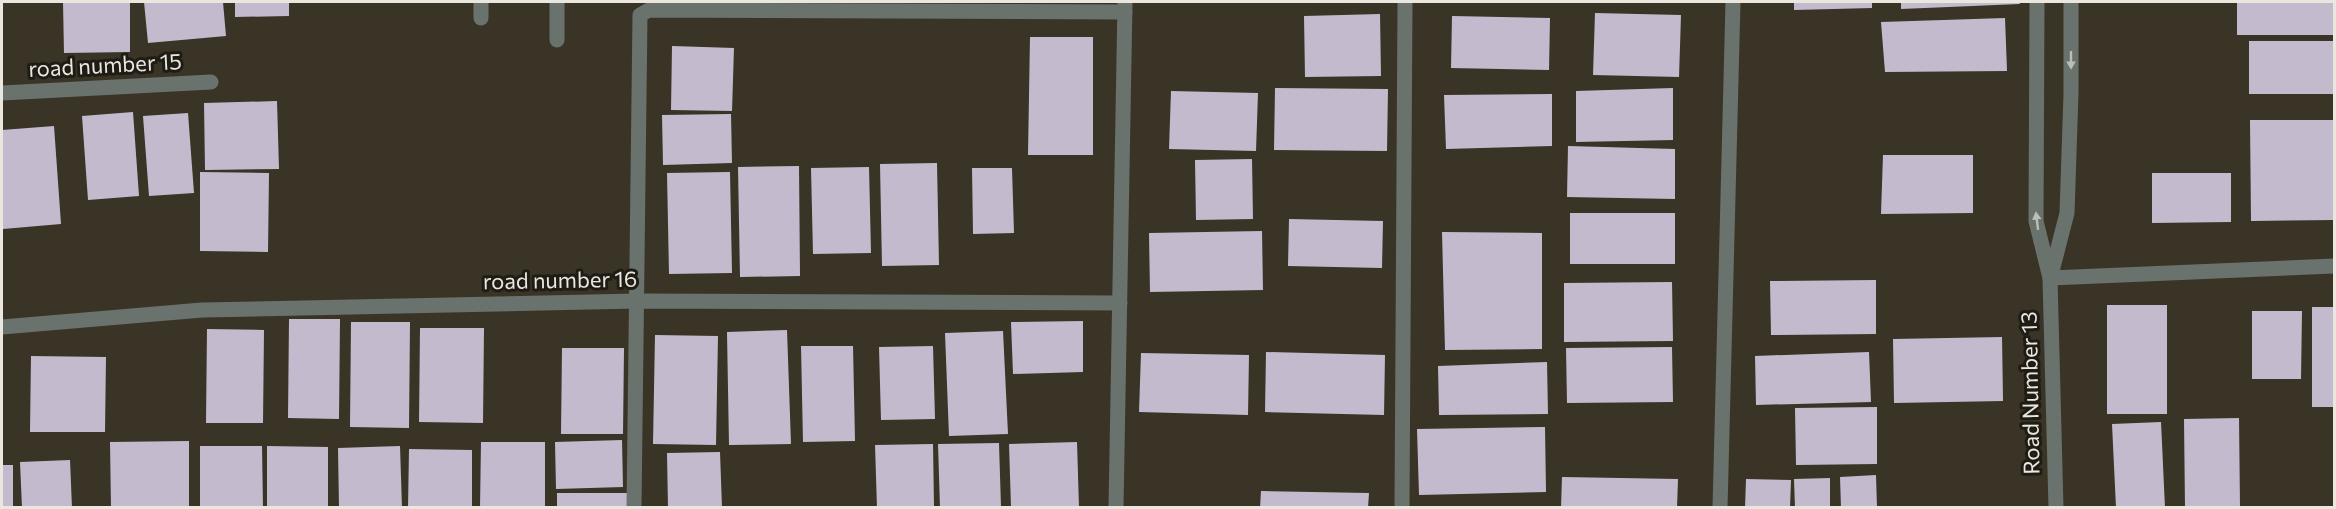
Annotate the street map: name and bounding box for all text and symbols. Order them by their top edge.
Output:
street label: road number 15 [28,47,182,82]
one-way arrow [2066,50,2076,69]
one-way arrow [2032,211,2042,230]
street label: road number 16 [483,265,637,294]
street label: Road Number 13 [2015,311,2044,475]

